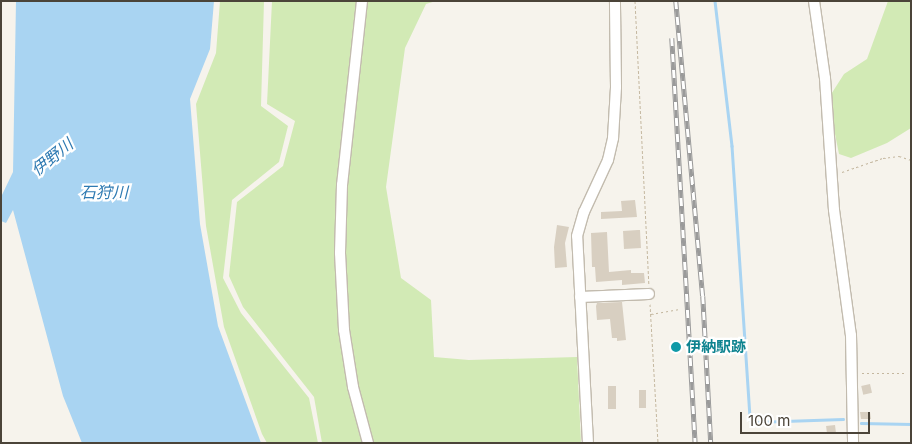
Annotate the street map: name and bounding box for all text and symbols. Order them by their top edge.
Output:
water label: 伊野川 [27,134,77,180]
water label: 石狩川 [80,182,128,202]
place label: 伊納駅跡 [686,338,746,356]
marker: 伊納駅跡 [670,341,682,353]
scale bar [742,402,872,434]
text: 100 m [748,411,790,430]

